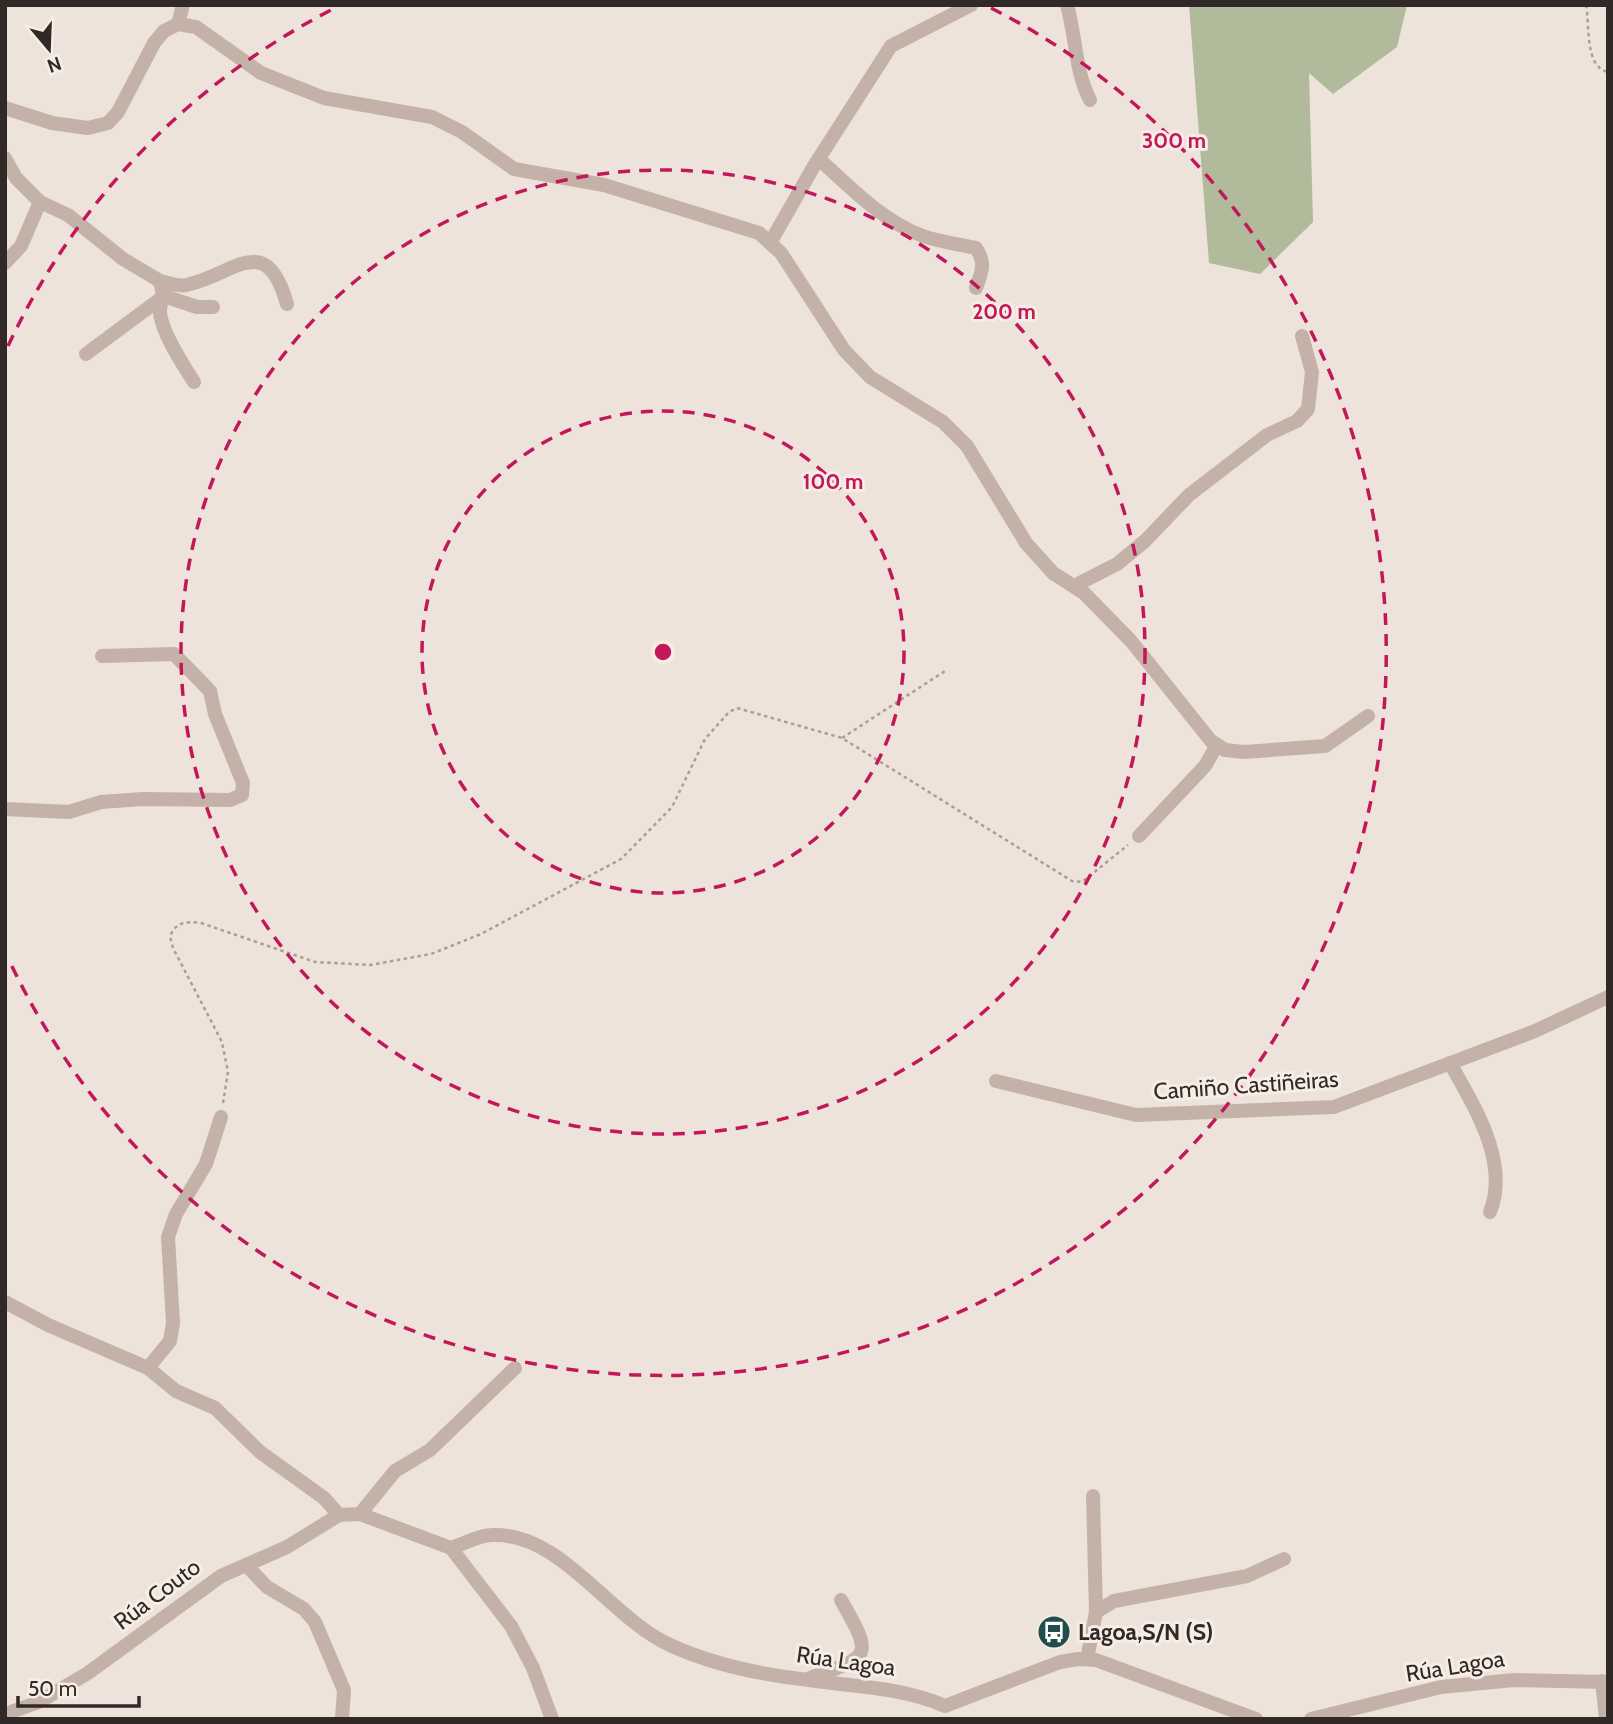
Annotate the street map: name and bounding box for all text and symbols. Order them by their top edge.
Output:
north arrow [14,14,84,84]
text: N [44,52,64,78]
text: 300 m [1142,128,1206,153]
text: 200 m [972,299,1036,324]
text: 100 m [803,469,863,494]
centre of rings [651,640,675,664]
street label: Camiño Castiñeiras [1153,1065,1339,1105]
street label: Rúa Couto [108,1553,206,1635]
bus stop icon: Lagoa,S/N (S) [1035,1613,1073,1651]
place label: Lagoa,S/N (S) [1078,1618,1213,1646]
street label: Rúa Lagoa [795,1640,897,1682]
street label: Rúa Lagoa [1404,1644,1506,1688]
scale bar [18,1664,138,1708]
text: 50 m [28,1676,77,1701]

